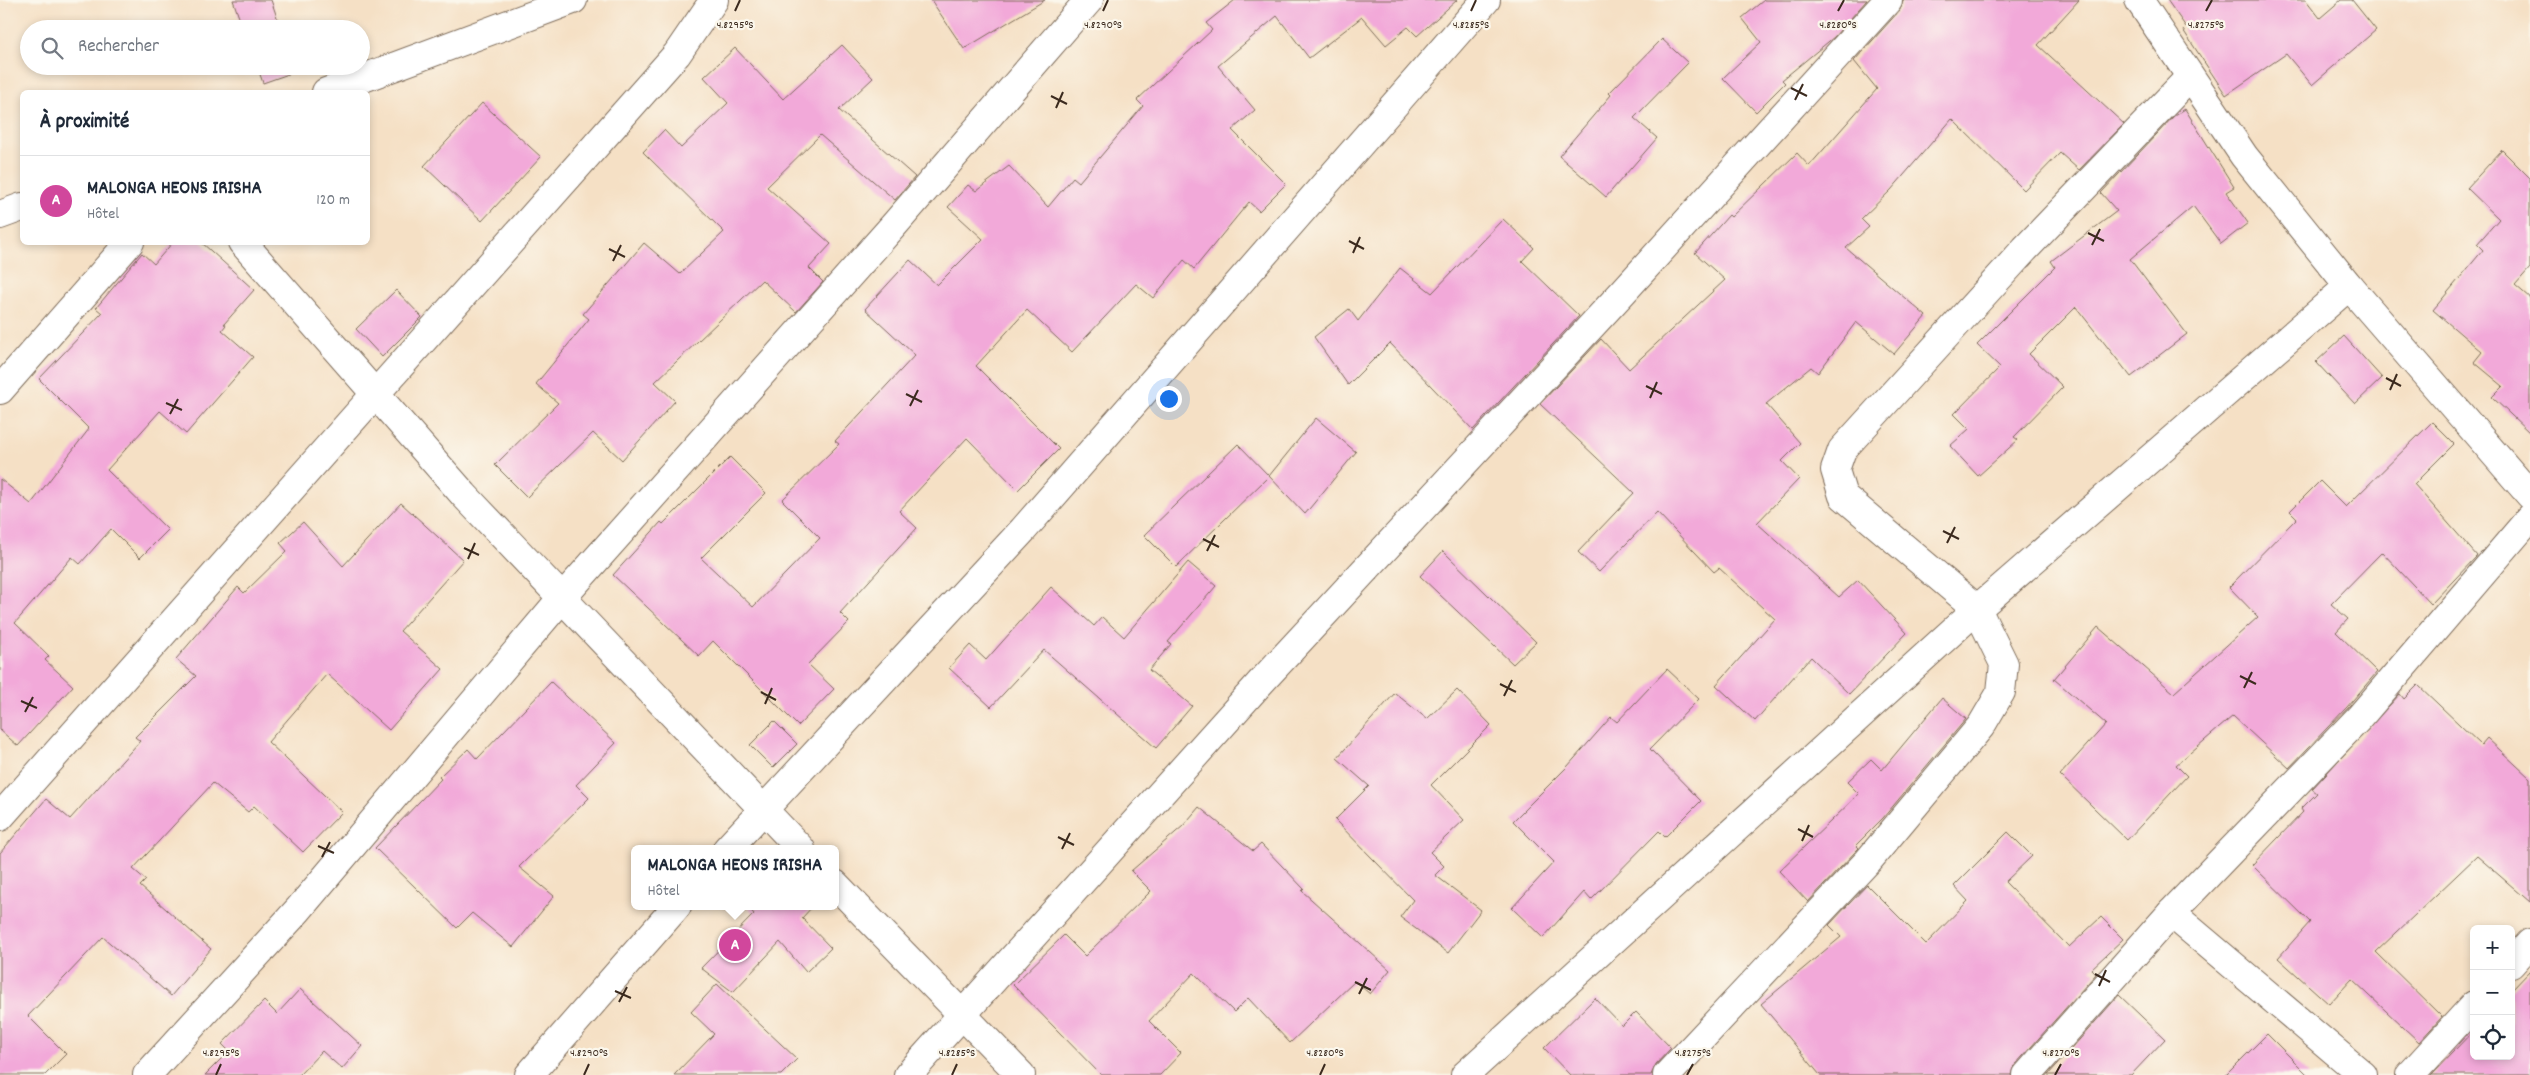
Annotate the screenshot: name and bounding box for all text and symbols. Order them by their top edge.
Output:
text: 4.8295°S [716,17,754,34]
text: 4.8290°S [1084,17,1122,34]
text: 4.8285°S [1453,17,1489,34]
text: 4.8280°S [1819,17,1857,34]
text: 4.8275°S [2188,17,2224,34]
search box [20,20,370,75]
icon: search [38,34,66,62]
text: Rechercher [78,34,159,61]
text: À proximité [40,108,129,138]
text: MALONGA HEONS IRISHA [87,176,262,203]
text: A [52,189,60,212]
text: 120 m [316,189,350,212]
text: Hôtel [87,203,119,226]
your location [1156,386,1182,412]
popup [631,845,839,910]
text: MALONGA HEONS IRISHA [648,853,822,880]
text: Hôtel [648,880,680,903]
map controls [2470,925,2515,1060]
button: + [2470,925,2515,970]
pin: A [719,926,751,964]
button: − [2470,970,2515,1015]
button: locate [2470,1015,2515,1060]
text: 4.8295°S [202,1045,240,1062]
text: 4.8290°S [570,1045,608,1062]
text: 4.8285°S [939,1045,975,1062]
text: 4.8280°S [1306,1045,1344,1062]
text: 4.8275°S [1675,1045,1711,1062]
text: 4.8270°S [2042,1045,2080,1062]

